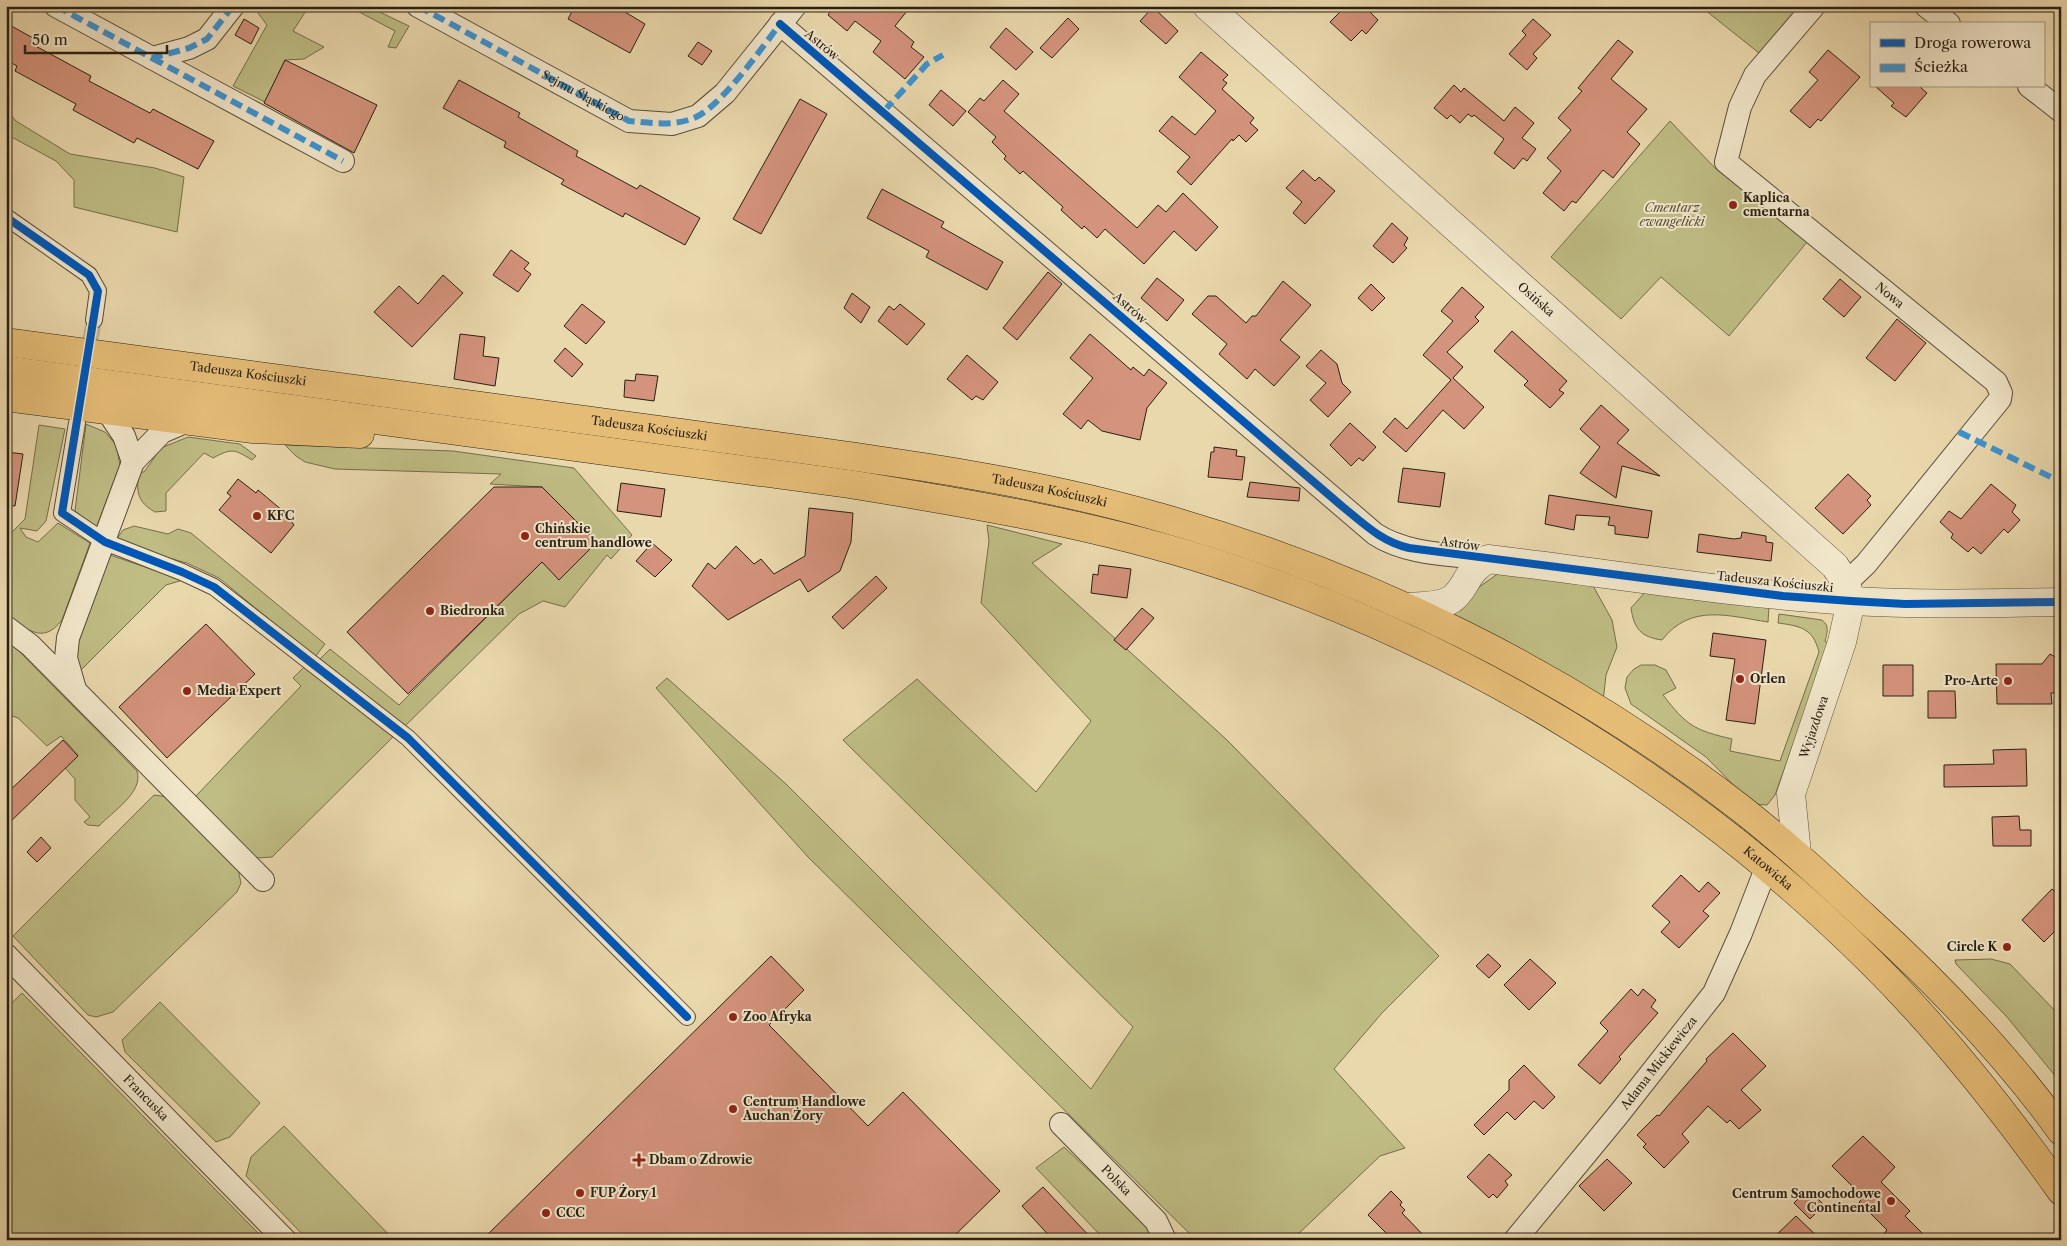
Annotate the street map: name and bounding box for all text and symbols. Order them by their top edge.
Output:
scale bar [25,22,168,54]
legend [1870,22,2044,88]
street label: Astrów [801,25,843,64]
text: 50 m [32,30,68,49]
text: Droga rowerowa [1914,33,2031,52]
text: Ścieżka [1914,57,1968,76]
street label: Sejmu Śląskiego [539,67,628,124]
place label: Kaplica cmentarna [1743,190,1811,219]
marker: Kaplica cmentarna [1727,199,1739,211]
park label: Cmentarz ewangelicki [1639,200,1706,229]
street label: Osińska [1515,279,1559,320]
street label: Nowa [1873,279,1908,311]
street label: Astrów [1110,288,1151,327]
street label: Tadeusza Kościuszki [189,358,307,389]
street label: Tadeusza Kościuszki [590,412,709,443]
street label: Tadeusza Kościuszki [991,471,1109,510]
place label: KFC [267,508,294,523]
marker: KFC [251,510,263,522]
place label: Chińskie centrum handlowe [535,521,652,550]
marker: Chińskie centrum handlowe [519,530,531,542]
street label: Astrów [1438,533,1482,554]
street label: Tadeusza Kościuszki [1716,568,1834,595]
place label: Biedronka [440,603,506,618]
marker: Biedronka [424,605,436,617]
place label: Orlen [1750,671,1787,686]
marker: Orlen [1734,673,1746,685]
place label: Pro-Arte [1944,673,1998,688]
marker: Pro-Arte [2002,675,2014,687]
place label: Media Expert [197,683,281,698]
marker: Media Expert [181,685,193,697]
street label: Wyjazdowa [1795,693,1831,761]
street label: Katowicka [1741,843,1797,893]
place label: Circle K [1947,939,1997,954]
marker: Circle K [2001,941,2013,953]
place label: Zoo Afryka [743,1009,813,1024]
marker: Zoo Afryka [727,1011,739,1023]
street label: Adama Mickiewicza [1616,1013,1700,1113]
street label: Francuska [120,1071,173,1124]
place label: Centrum Handlowe Auchan Żory [742,1094,866,1123]
marker: Centrum Handlowe Auchan Żory [727,1103,739,1115]
place label: Dbam o Zdrowie [649,1152,752,1167]
marker: Dbam o Zdrowie [633,1154,645,1166]
street label: Polska [1098,1162,1135,1199]
place label: FUP Żory 1 [590,1184,657,1200]
place label: Centrum Samochodowe Continental [1732,1186,1881,1215]
marker: FUP Żory 1 [574,1187,586,1199]
marker: Centrum Samochodowe Continental [1885,1195,1897,1207]
place label: CCC [556,1205,585,1220]
marker: CCC [540,1207,552,1219]

